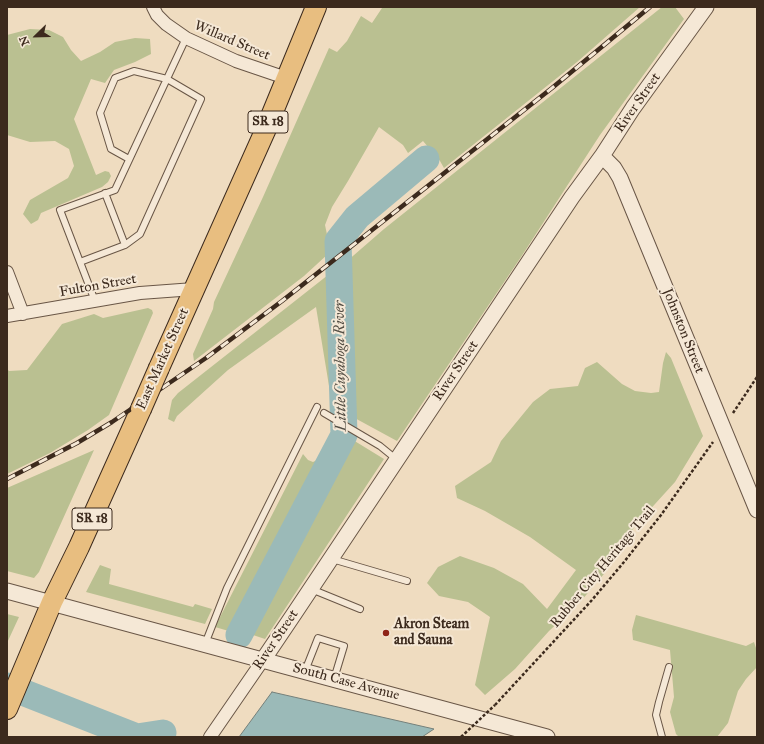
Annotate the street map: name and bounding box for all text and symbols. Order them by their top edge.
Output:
north arrow [16,16,56,56]
street label: Willard Street [192,18,272,64]
text: N [17,34,32,48]
street label: River Street [611,70,665,136]
road number: SR 18 [248,111,288,133]
street label: Fulton Street [58,271,138,301]
street label: Johnston Street [658,286,708,376]
water label: Little Cuyahoga River [331,300,351,432]
street label: East Market Street [133,306,193,412]
street label: River Street [430,338,482,404]
street label: Rubber City Heritage Trail [547,503,659,631]
road number: SR 18 [72,508,112,530]
street label: River Street [250,607,302,673]
place label: Akron Steam and Sauna [394,617,469,650]
marker: Akron Steam and Sauna [381,628,391,638]
street label: South Case Avenue [291,660,401,704]

